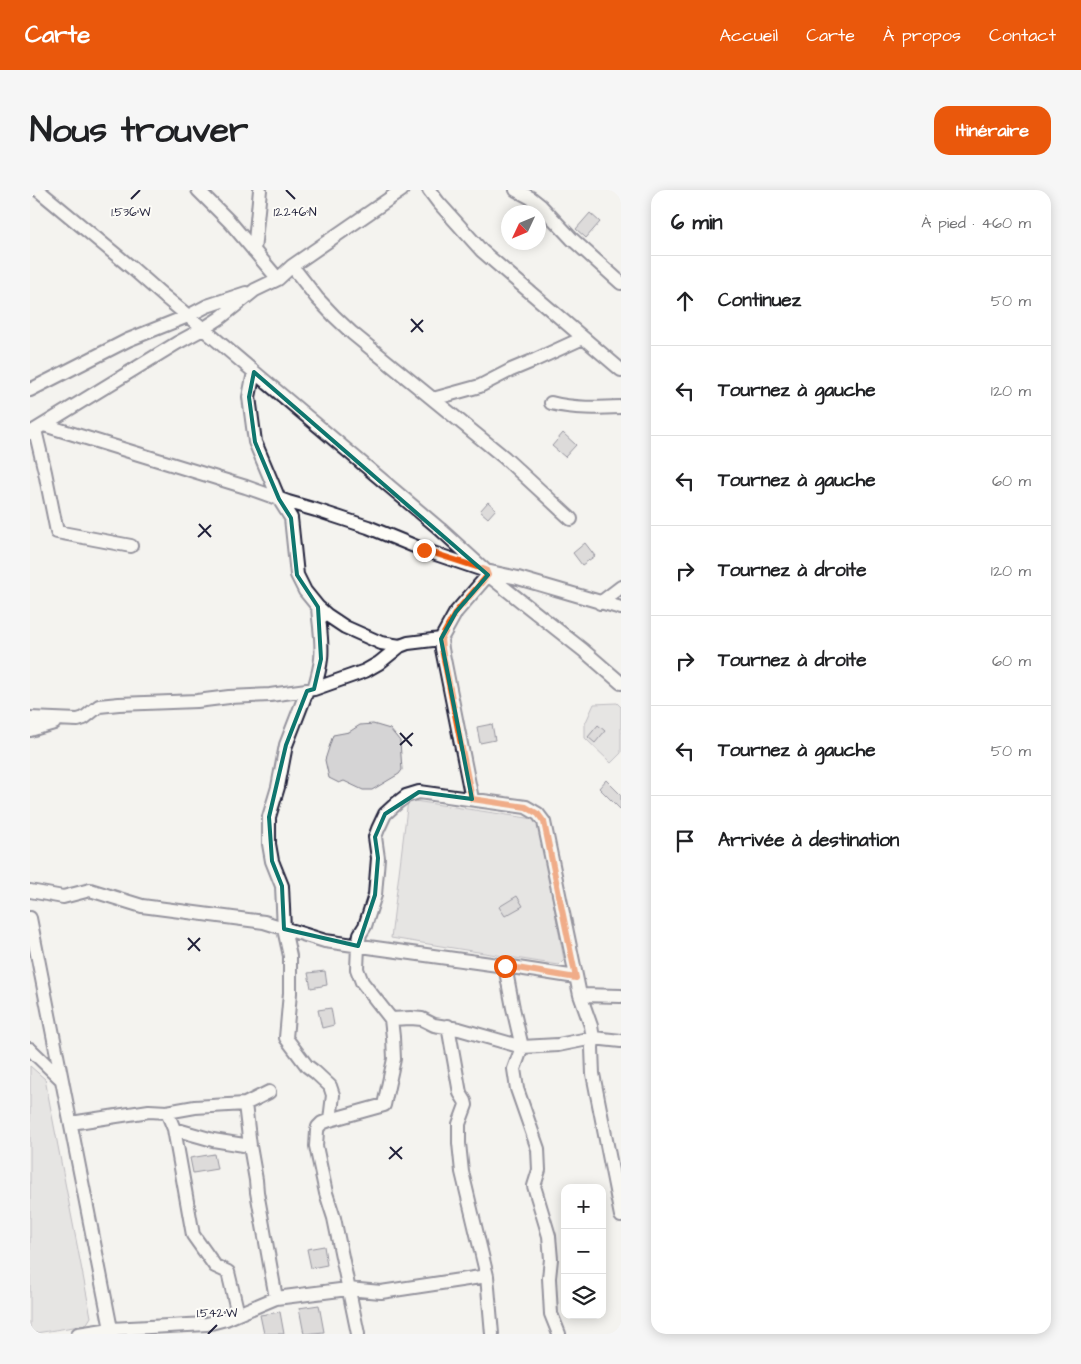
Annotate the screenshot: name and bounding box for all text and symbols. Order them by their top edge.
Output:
text: Carte [25,18,90,52]
text: Accueil [719,23,778,48]
text: Carte [806,23,855,48]
text: À propos [883,23,961,48]
text: Contact [989,23,1056,48]
text: Nous trouver [30,106,248,155]
button: Itinéraire [934,106,1051,155]
text: 1.536°W [111,204,151,221]
text: 12.246°N [274,204,317,221]
north arrow [501,205,546,250]
text: 6 min [671,208,723,237]
text: À pied · 460 m [921,212,1031,234]
icon: ahead [671,287,699,315]
text: Continuez [718,287,801,314]
text: 50 m [991,290,1031,312]
icon: left [671,377,699,405]
text: Tournez à gauche [718,377,876,404]
text: 120 m [991,380,1031,402]
icon: left [671,467,699,495]
text: Tournez à gauche [718,467,876,494]
text: 60 m [992,470,1031,492]
route end [413,539,436,562]
icon: right [671,557,699,585]
text: Tournez à droite [718,557,866,584]
text: 120 m [991,560,1031,582]
icon: right [671,647,699,675]
text: Tournez à droite [718,647,866,674]
text: 60 m [992,650,1031,672]
icon: left [671,737,699,765]
text: Tournez à gauche [718,737,876,764]
text: 50 m [991,740,1031,762]
icon: arrive [671,827,699,855]
text: Arrivée à destination [718,827,899,854]
route start [494,955,517,978]
map controls [561,1184,606,1319]
button: + [561,1184,606,1229]
button: − [561,1229,606,1274]
button: layers [561,1274,606,1319]
text: 1.542°W [197,1305,238,1322]

